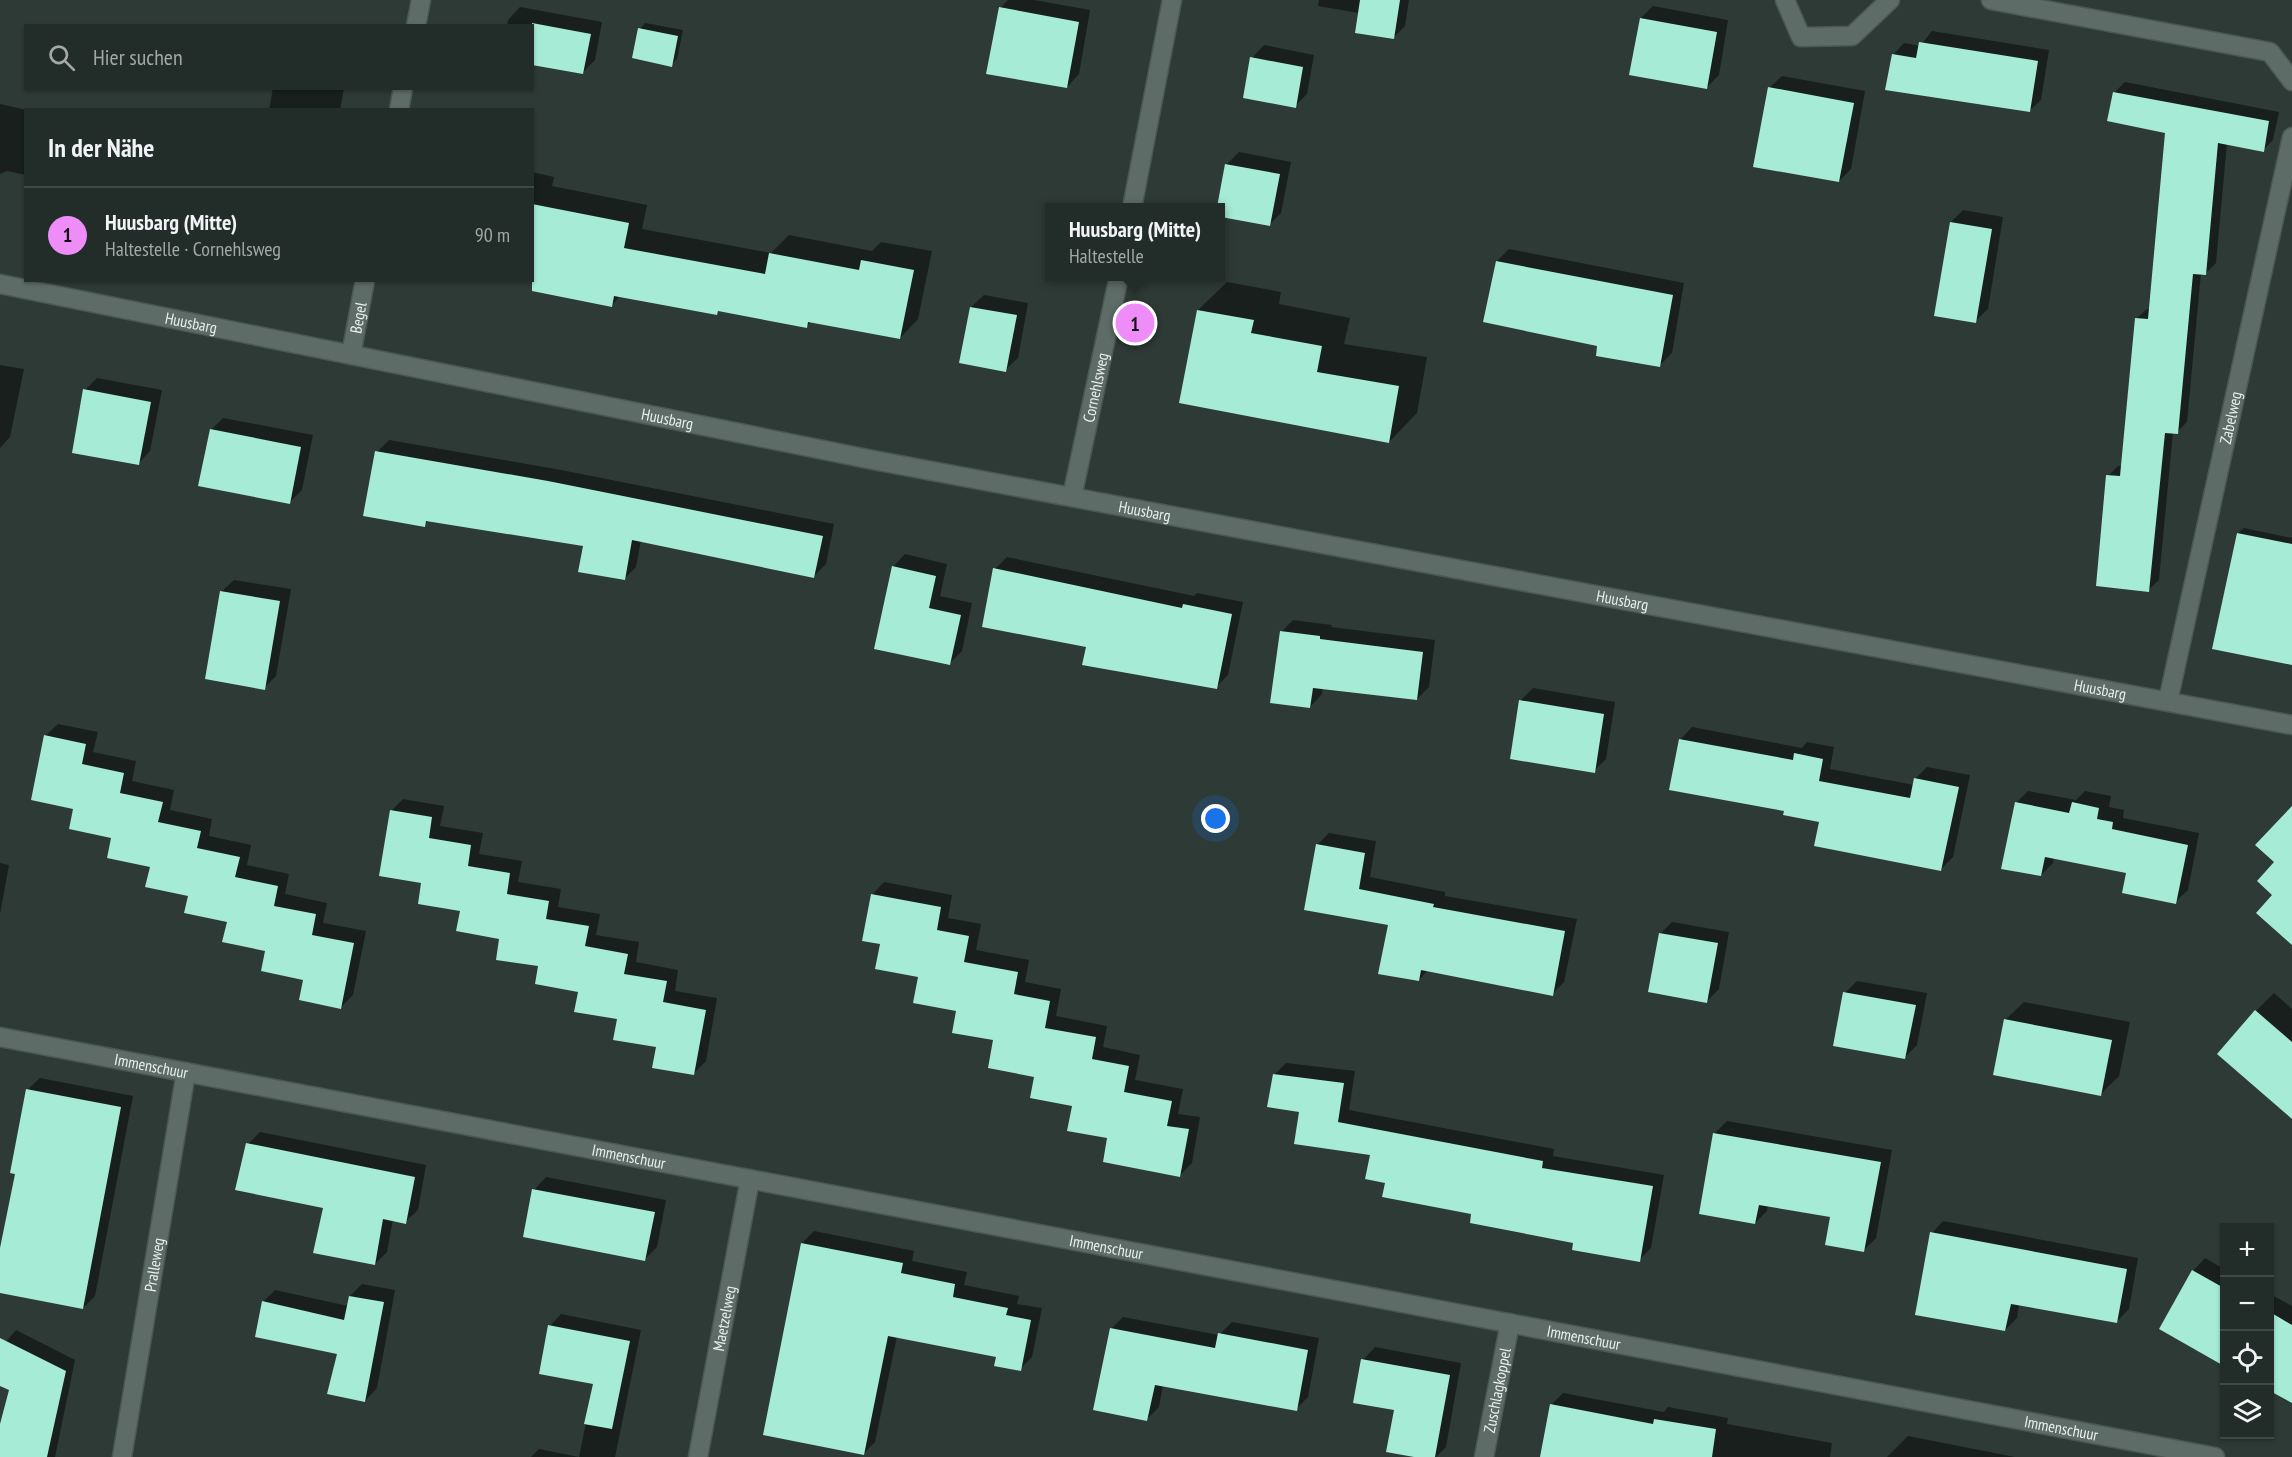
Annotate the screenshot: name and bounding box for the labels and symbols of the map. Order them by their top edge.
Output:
street label: Begel [345,300,371,335]
pin: 1 [1116,300,1154,346]
street label: Huusbarg [163,308,219,338]
street label: Cornehlsweg [1078,351,1112,424]
street label: Zabelweg [2215,390,2246,446]
street label: Huusbarg [640,404,695,434]
street label: Huusbarg [1117,496,1172,525]
street label: Huusbarg [1595,585,1650,615]
street label: Huusbarg [2073,675,2128,704]
your location [1201,804,1230,833]
street label: Immenschuur [113,1049,190,1083]
street label: Immenschuur [590,1139,668,1173]
street label: Immenschuur [1068,1230,1145,1264]
street label: Pralleweg [140,1236,168,1293]
street label: Maetzelweg [708,1284,740,1353]
street label: Immenschuur [1545,1321,1623,1354]
street label: Zuschlagkoppel [1479,1346,1515,1434]
street label: Immenschuur [2023,1411,2100,1445]

